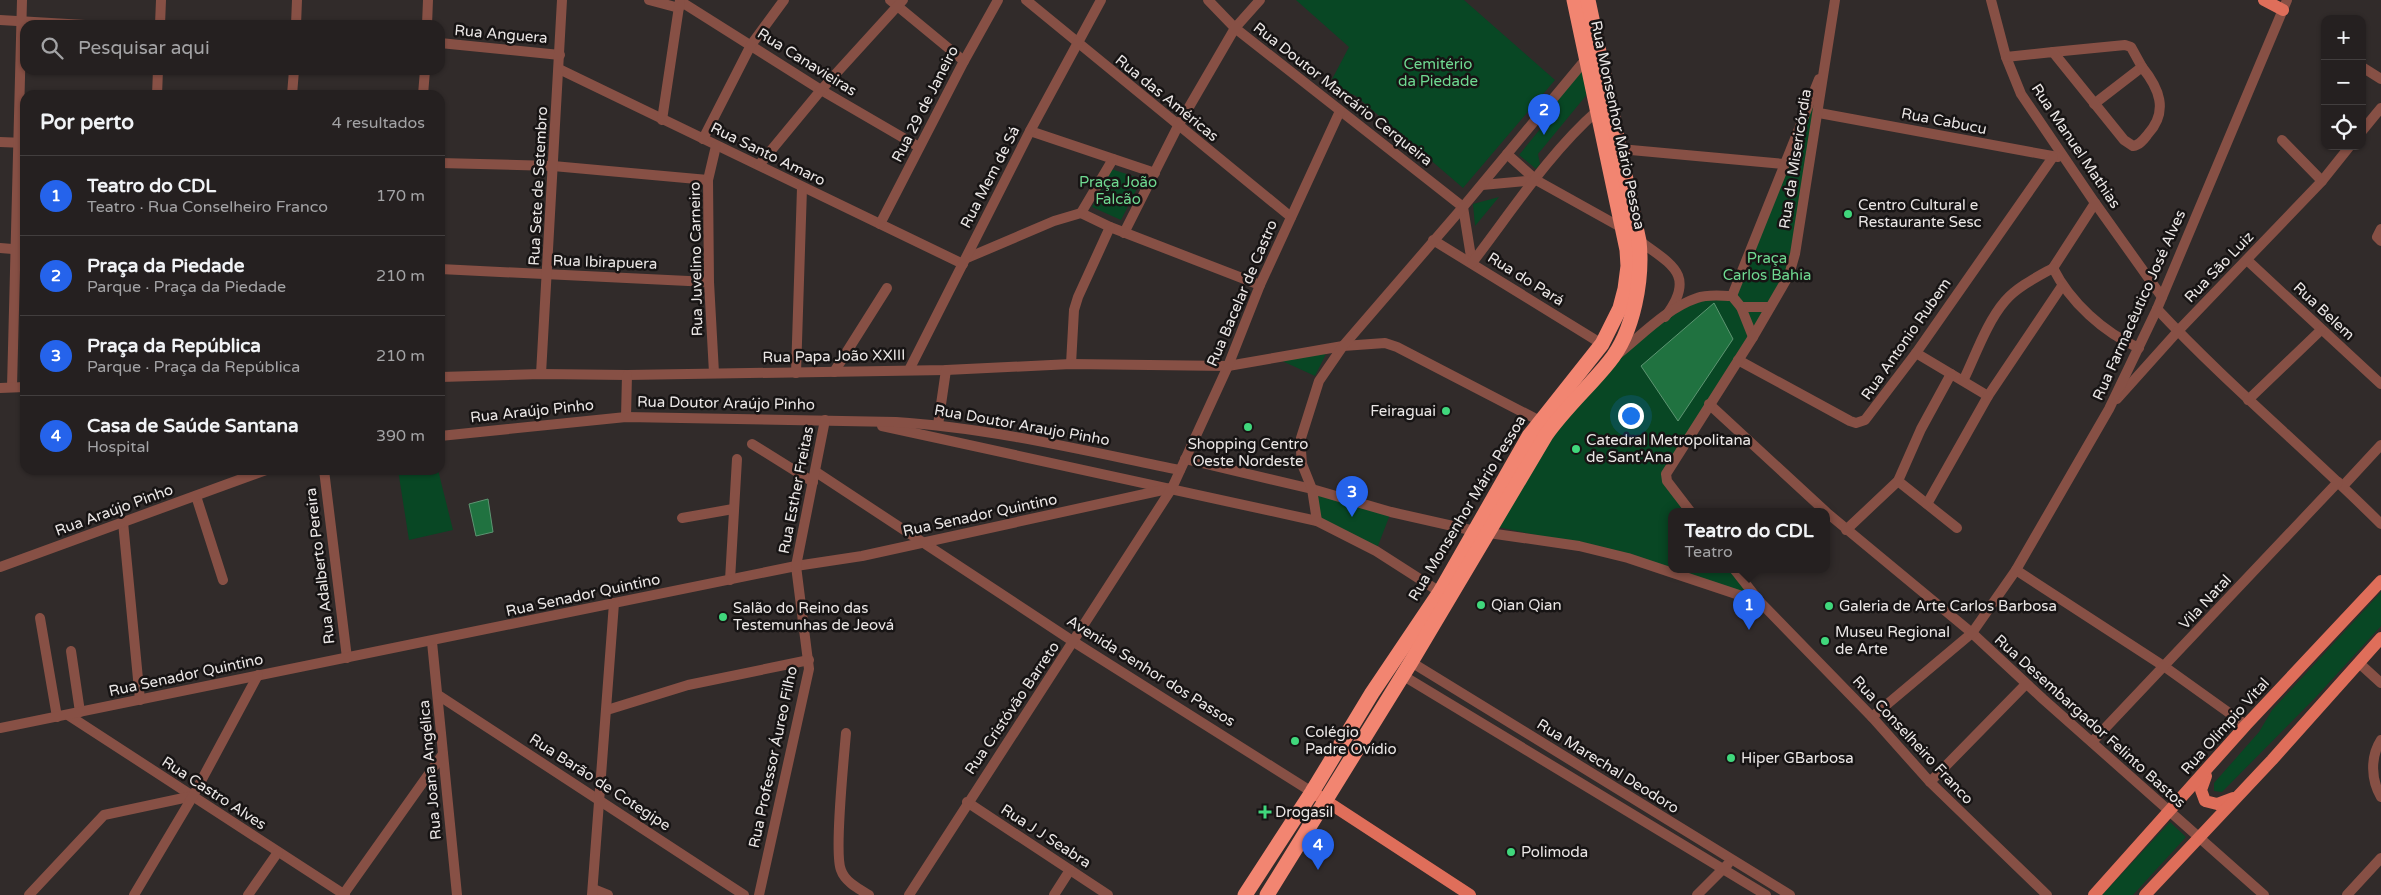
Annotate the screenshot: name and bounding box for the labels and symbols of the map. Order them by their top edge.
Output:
street label: Rua Doutor Marcário Cerqueira [1250,18,1436,170]
street label: Rua Monsenhor Mário Pessoa [1587,19,1649,231]
street label: Rua Anguera [454,21,548,47]
street label: Rua Canavieiras [754,24,860,100]
street label: Rua 29 de Janeiro [888,43,962,165]
street label: Rua das Américas [1112,51,1222,145]
park label: Cemitério da Piedade [1398,55,1478,90]
street label: Rua Manuel Mathias [2028,80,2124,212]
street label: Rua da Misericórdia [1775,88,1815,230]
pin: 2 [1528,94,1560,135]
street label: Rua Cabucu [1900,104,1988,138]
street label: Rua Sete de Setembro [525,106,551,266]
street label: Rua Santo Amaro [708,118,828,190]
street label: Rua Mem de Sá [957,123,1023,231]
park label: Praça João Falcão [1079,173,1157,208]
street label: Rua Juvelino Carneiro [686,181,706,337]
place label: Centro Cultural e Restaurante Sesc [1858,196,1982,231]
street label: Rua Farmacêutico José Alves [2089,207,2189,403]
marker: Centro Cultural e Restaurante Sesc [1842,208,1854,220]
street label: Rua Bacelar de Castro [1203,217,1281,369]
street label: Rua São Luiz [2181,228,2257,306]
street label: Rua do Pará [1484,248,1568,310]
park label: Praça Carlos Bahia [1723,249,1811,284]
street label: Rua Ibirapuera [552,251,658,273]
street label: Rua Antonio Rubem [1857,275,1955,403]
street label: Rua Belem [2290,278,2358,344]
street label: Rua Papa João XXIII [762,346,906,366]
street label: Rua Doutor Araújo Pinho [637,392,815,414]
street label: Rua Araújo Pinho [469,396,595,426]
street label: Rua Doutor Araujo Pinho [933,401,1111,449]
place label: Feiraguai [1370,402,1436,420]
your location [1618,403,1644,429]
marker: Feiraguai [1440,405,1452,417]
street label: Rua Monsenhor Mário Pessoa [1404,412,1530,604]
marker: Shopping Centro Oeste Nordeste [1242,421,1254,433]
street label: Rua Esther Freitas [775,425,817,555]
place label: Catedral Metropolitana de Sant'Ana [1586,431,1751,466]
place label: Shopping Centro Oeste Nordeste [1188,435,1308,470]
marker: Catedral Metropolitana de Sant'Ana [1570,443,1582,455]
pin: 3 [1336,476,1368,517]
street label: Rua Araújo Pinho [52,480,176,540]
street label: Rua Adalberto Pereira [301,487,339,645]
street label: Rua Senador Quintino [901,490,1059,540]
street label: Rua Senador Quintino [504,570,662,620]
street label: Vila Natal [2175,571,2235,633]
pin: 1 [1733,589,1765,630]
place label: Qian Qian [1491,596,1562,614]
place label: Galeria de Arte Carlos Barbosa [1839,597,2057,615]
place label: Salão do Reino das Testemunhas de Jeová [733,599,894,634]
marker: Qian Qian [1475,599,1487,611]
marker: Galeria de Arte Carlos Barbosa [1823,600,1835,612]
marker: Salão do Reino das Testemunhas de Jeová [717,611,729,623]
street label: Avenida Senhor dos Passos [1064,612,1238,730]
place label: Museu Regional de Arte [1835,623,1950,658]
street label: Rua Desembargador Felinto Bastos [1991,630,2189,812]
marker: Museu Regional de Arte [1819,635,1831,647]
street label: Rua Cristóvão Barreto [961,638,1063,778]
street label: Rua Senador Quintino [107,650,265,700]
street label: Rua Professor Áureo Filho [745,664,801,850]
street label: Rua Conselheiro Franco [1849,672,1977,808]
street label: Rua Olímpio Vital [2177,674,2273,778]
street label: Rua Joana Angélica [415,699,445,841]
street label: Rua Marechal Deodoro [1534,715,1682,817]
place label: Colégio Padre Ovídio [1305,723,1397,758]
street label: Rua Barão de Cotegipe [526,730,674,834]
marker: Colégio Padre Ovídio [1289,735,1301,747]
place label: Hiper GBarbosa [1741,749,1854,767]
marker: Hiper GBarbosa [1725,752,1737,764]
street label: Rua Castro Alves [158,753,270,833]
street label: Rua J J Seabra [998,800,1094,872]
place label: Drogasil [1275,803,1333,821]
marker: Drogasil [1259,806,1271,818]
pin: 4 [1302,829,1334,870]
place label: Polimoda [1521,843,1588,861]
marker: Polimoda [1505,846,1517,858]

